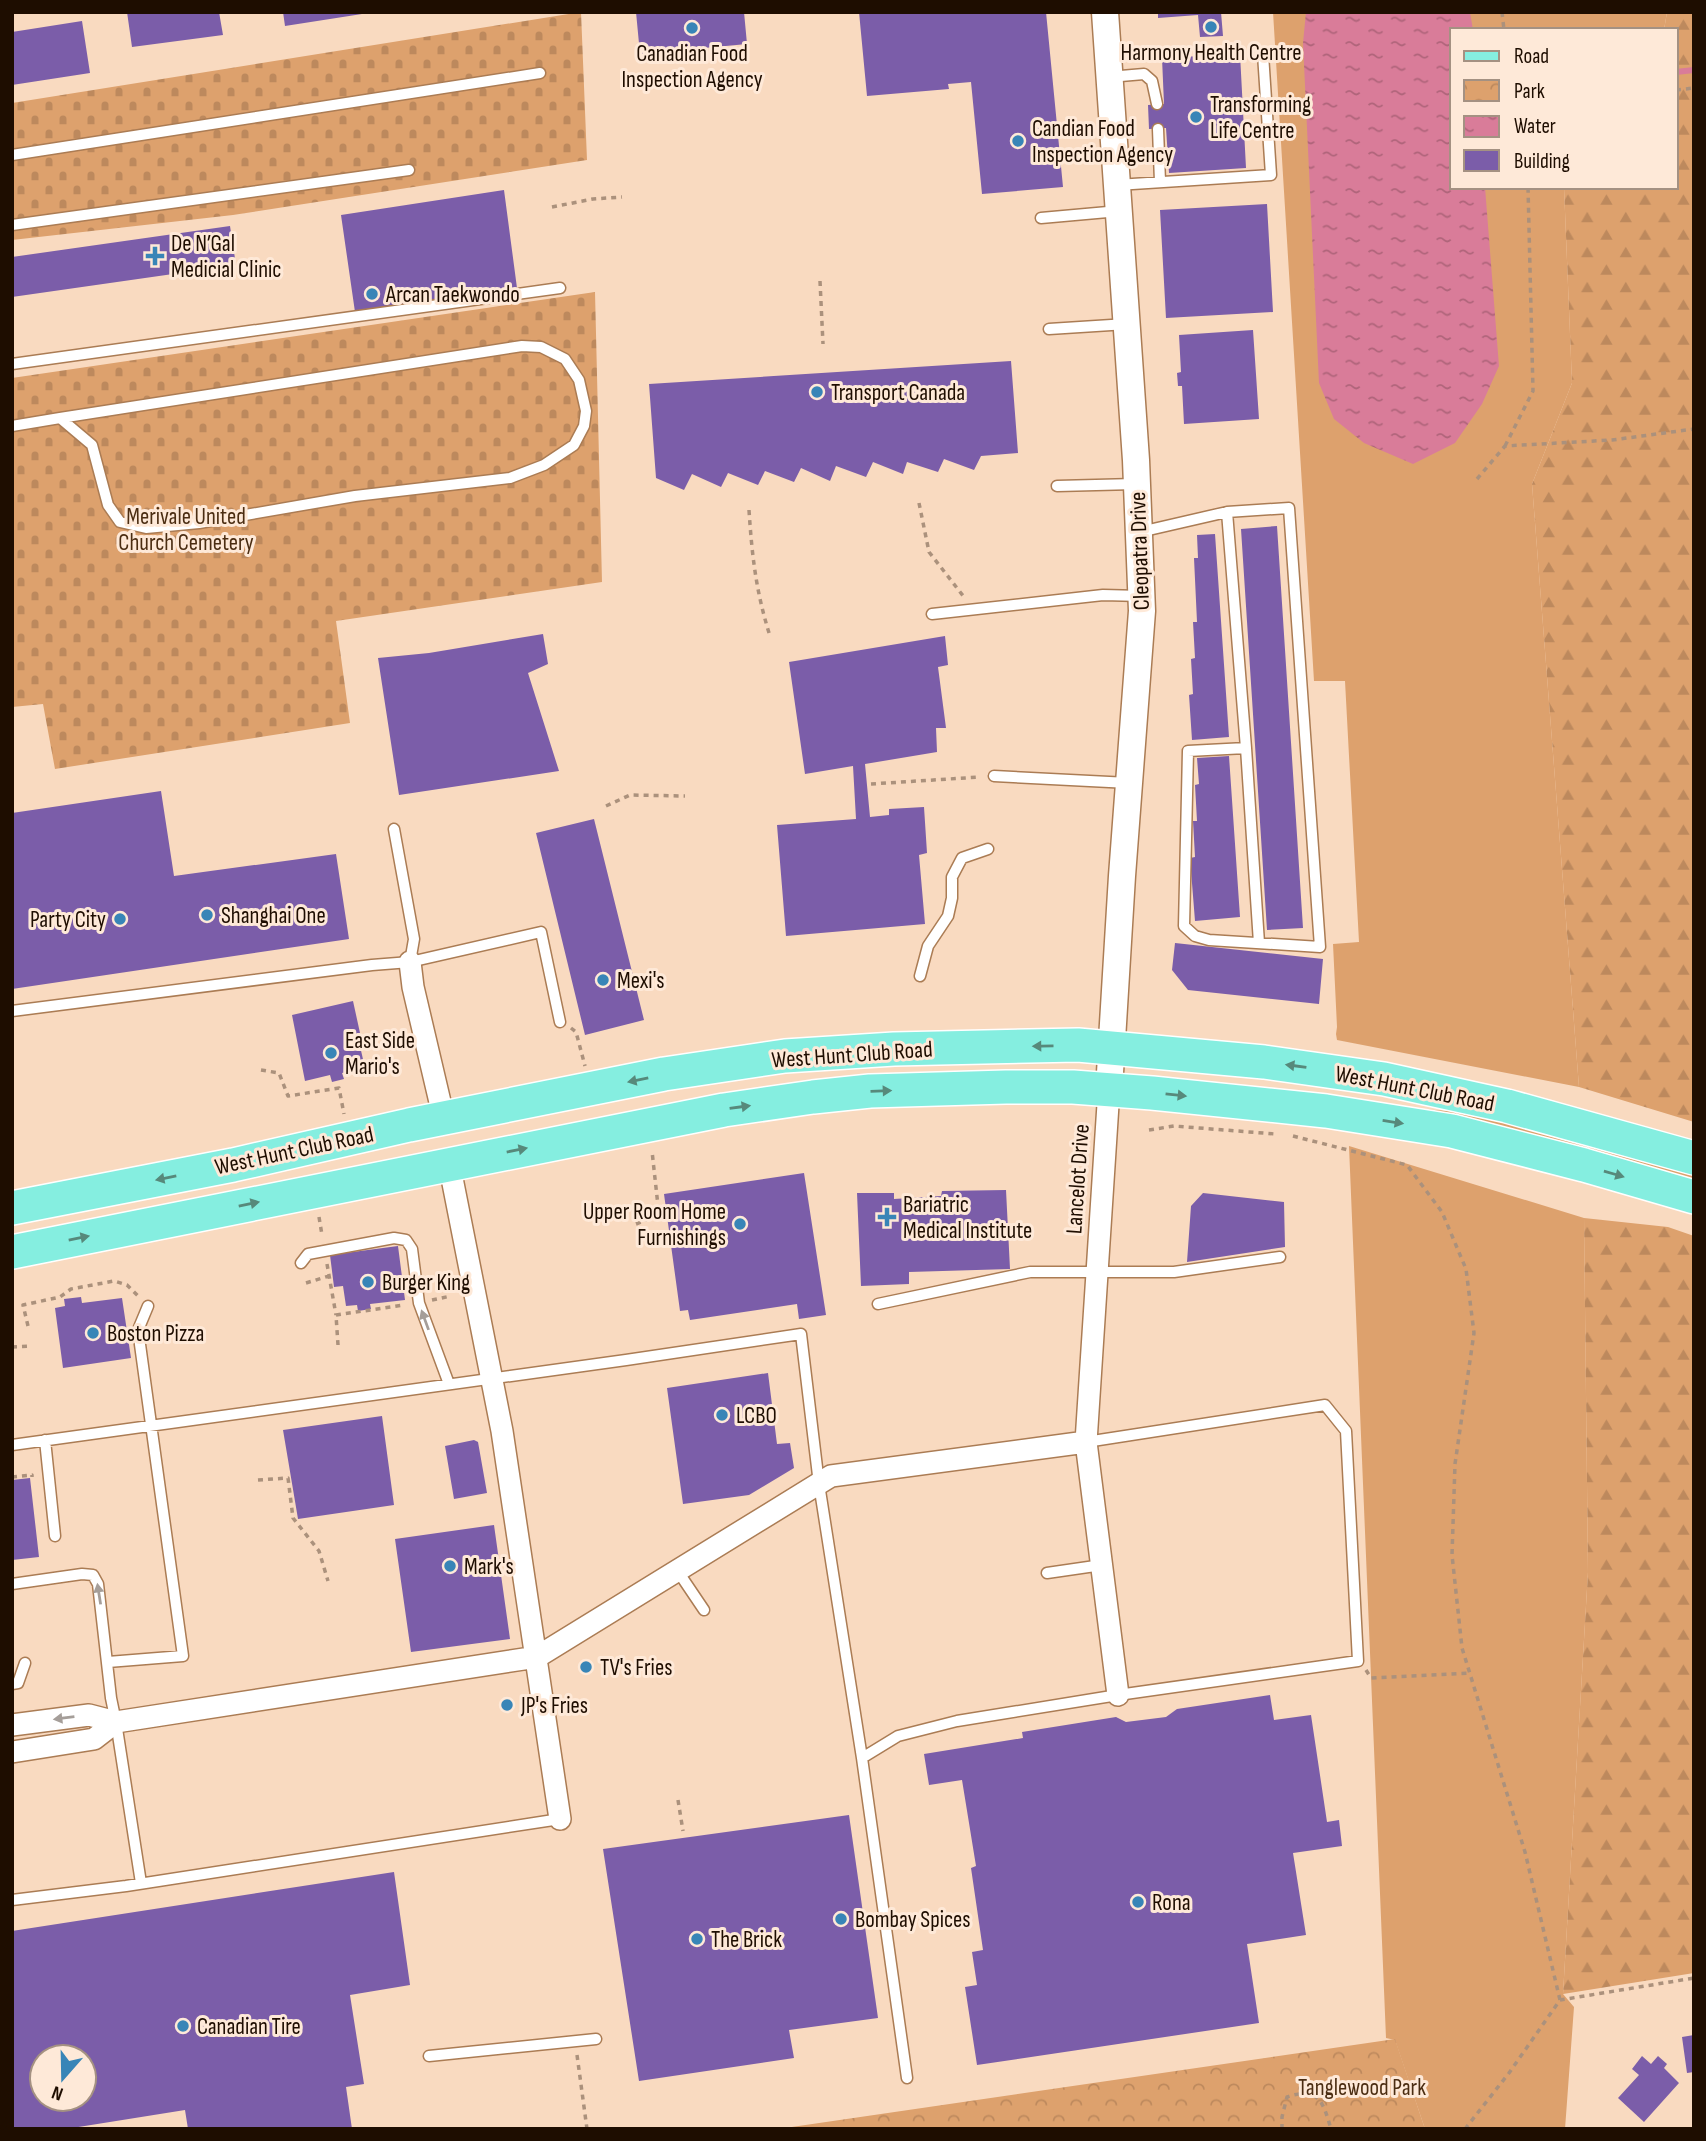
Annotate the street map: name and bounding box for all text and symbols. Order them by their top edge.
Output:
marker: Harmony Health Centre [1203,19,1219,35]
marker: Canadian Food Inspection Agency [684,20,700,36]
legend [1450,28,1678,189]
place label: Harmony Health Centre [1120,39,1302,67]
place label: Canadian Food Inspection Agency [621,40,763,94]
text: Road [1514,44,1549,69]
text: Park [1514,79,1545,104]
place label: Transforming Life Centre [1210,91,1311,145]
marker: Transforming Life Centre [1188,109,1204,125]
text: Water [1514,114,1556,139]
place label: Candian Food Inspection Agency [1032,115,1173,169]
marker: Candian Food Inspection Agency [1010,133,1026,149]
text: Building [1514,149,1570,174]
place label: De N’Gal Medicial Clinic [171,230,282,284]
marker: De N’Gal Medicial Clinic [145,246,165,266]
place label: Arcan Taekwondo [385,281,520,309]
marker: Arcan Taekwondo [364,286,380,302]
place label: Transport Canada [831,379,965,407]
marker: Transport Canada [809,384,825,400]
street label: Cleopatra Drive [1124,491,1156,611]
park label: Merivale United Church Cemetery [118,503,254,557]
place label: Shanghai One [221,902,326,930]
place label: Party City [30,906,106,934]
marker: Shanghai One [199,907,215,923]
marker: Party City [112,911,128,927]
place label: Mexi's [617,967,665,995]
marker: Mexi's [595,972,611,988]
place label: East Side Mario's [345,1027,415,1081]
street label: West Hunt Club Road [771,1035,934,1075]
one-way arrow [1031,1040,1053,1052]
marker: East Side Mario's [323,1045,339,1061]
one-way arrow [1285,1060,1307,1071]
street label: West Hunt Club Road [1333,1060,1497,1118]
one-way arrow [627,1074,649,1085]
one-way arrow [871,1086,893,1097]
one-way arrow [1166,1090,1188,1101]
one-way arrow [729,1101,751,1112]
one-way arrow [1382,1116,1404,1127]
street label: West Hunt Club Road [212,1121,376,1181]
street label: Lancelot Drive [1060,1123,1096,1235]
one-way arrow [506,1145,528,1156]
one-way arrow [1604,1169,1625,1179]
one-way arrow [155,1172,177,1183]
place label: Bariatric Medical Institute [903,1191,1032,1245]
one-way arrow [238,1198,260,1209]
place label: Upper Room Home Furnishings [583,1198,726,1252]
marker: Bariatric Medical Institute [877,1207,897,1227]
marker: Upper Room Home Furnishings [732,1216,748,1232]
one-way arrow [68,1233,90,1244]
place label: Burger King [382,1269,470,1297]
marker: Burger King [360,1274,376,1290]
one-way arrow [420,1310,431,1331]
place label: Boston Pizza [107,1320,204,1348]
marker: Boston Pizza [85,1325,101,1341]
place label: LCBO [736,1402,777,1430]
marker: LCBO [714,1407,730,1423]
place label: Mark's [464,1553,514,1581]
marker: Mark's [442,1558,458,1574]
one-way arrow [93,1583,104,1605]
place label: TV's Fries [600,1654,672,1682]
marker: TV's Fries [578,1659,594,1675]
place label: JP's Fries [520,1692,588,1720]
marker: JP's Fries [499,1697,515,1713]
one-way arrow [53,1713,75,1724]
place label: Rona [1152,1889,1191,1917]
marker: Rona [1130,1894,1146,1910]
place label: Bombay Spices [855,1906,971,1934]
marker: Bombay Spices [833,1911,849,1927]
place label: The Brick [711,1926,782,1954]
marker: The Brick [689,1931,705,1947]
place label: Canadian Tire [197,2013,301,2041]
marker: Canadian Tire [175,2018,191,2034]
north arrow [28,2043,98,2113]
park label: Tanglewood Park [1298,2074,1426,2102]
text: N [49,2080,66,2105]

